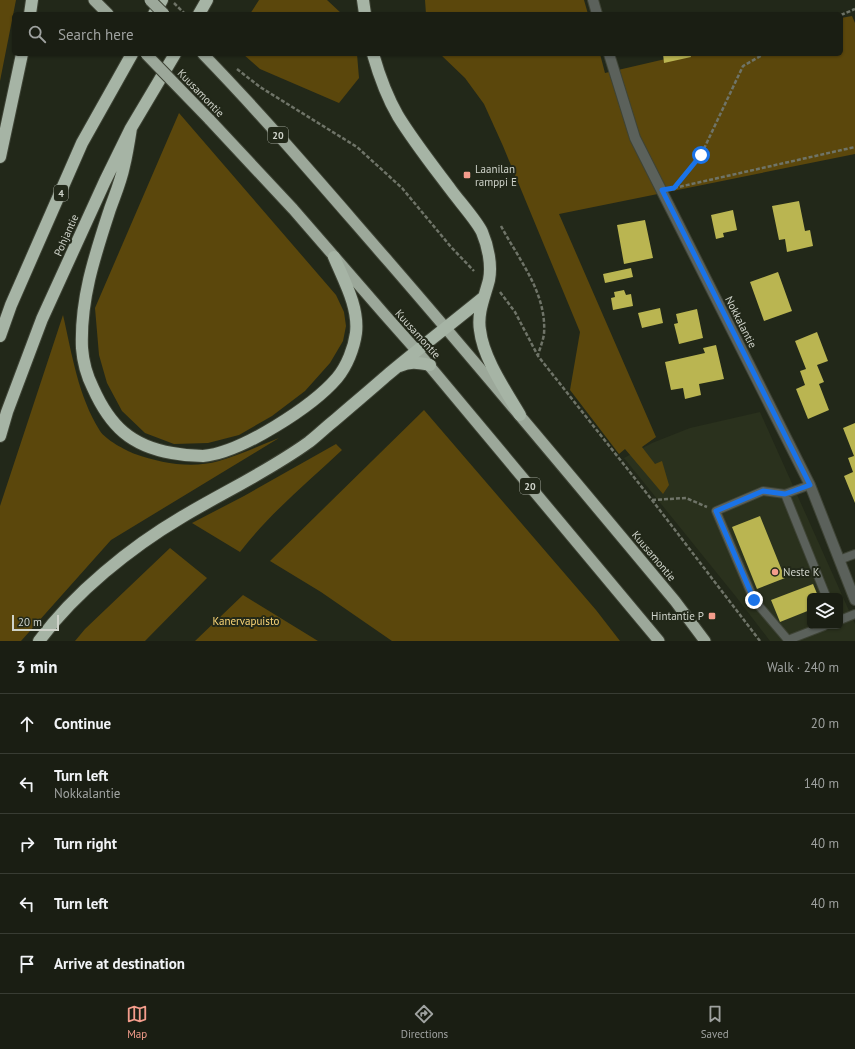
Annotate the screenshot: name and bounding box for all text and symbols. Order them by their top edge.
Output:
search box [12,12,843,56]
icon: search [26,23,48,45]
text: Search here [58,25,134,44]
street label: Kuusamontie [175,66,228,120]
road number: 20 [268,127,288,143]
route start [692,146,710,164]
place label: Laanilan ramppi E [475,162,517,189]
marker: Laanilan ramppi E [462,170,472,180]
road number: 4 [54,185,68,201]
street label: Pohjantie [51,212,82,258]
street label: Nokkalantie [722,294,760,351]
street label: Kuusamontie [392,306,444,362]
road number: 20 [520,478,540,494]
street label: Kuusamontie [629,528,679,584]
place label: Neste K [783,565,820,579]
marker: Neste K [770,567,780,577]
route end [745,591,763,609]
map controls [807,593,843,629]
button: layers [807,593,843,629]
place label: Hintantie P [651,609,704,623]
marker: Hintantie P [707,611,717,621]
scale bar [12,613,59,632]
park label: Kanervapuisto [213,614,280,628]
text: 20 m [18,615,42,629]
text: 3 min [16,656,57,678]
text: Walk · 240 m [767,659,839,676]
icon: ahead [16,713,38,735]
text: Continue [54,714,111,733]
text: 20 m [811,715,839,732]
text: Turn left [54,766,108,785]
icon: left [16,773,38,795]
text: 140 m [804,775,839,792]
text: Nokkalantie [54,785,120,802]
icon: right [16,833,38,855]
text: Turn right [54,834,117,853]
text: 40 m [811,835,839,852]
icon: left [16,893,38,915]
text: Turn left [54,894,108,913]
text: 40 m [811,895,839,912]
icon: arrive [16,953,38,975]
text: Arrive at destination [54,954,185,973]
tab: Map [126,1003,148,1041]
tab: Directions [401,1003,448,1041]
tab: Saved [701,1003,729,1041]

